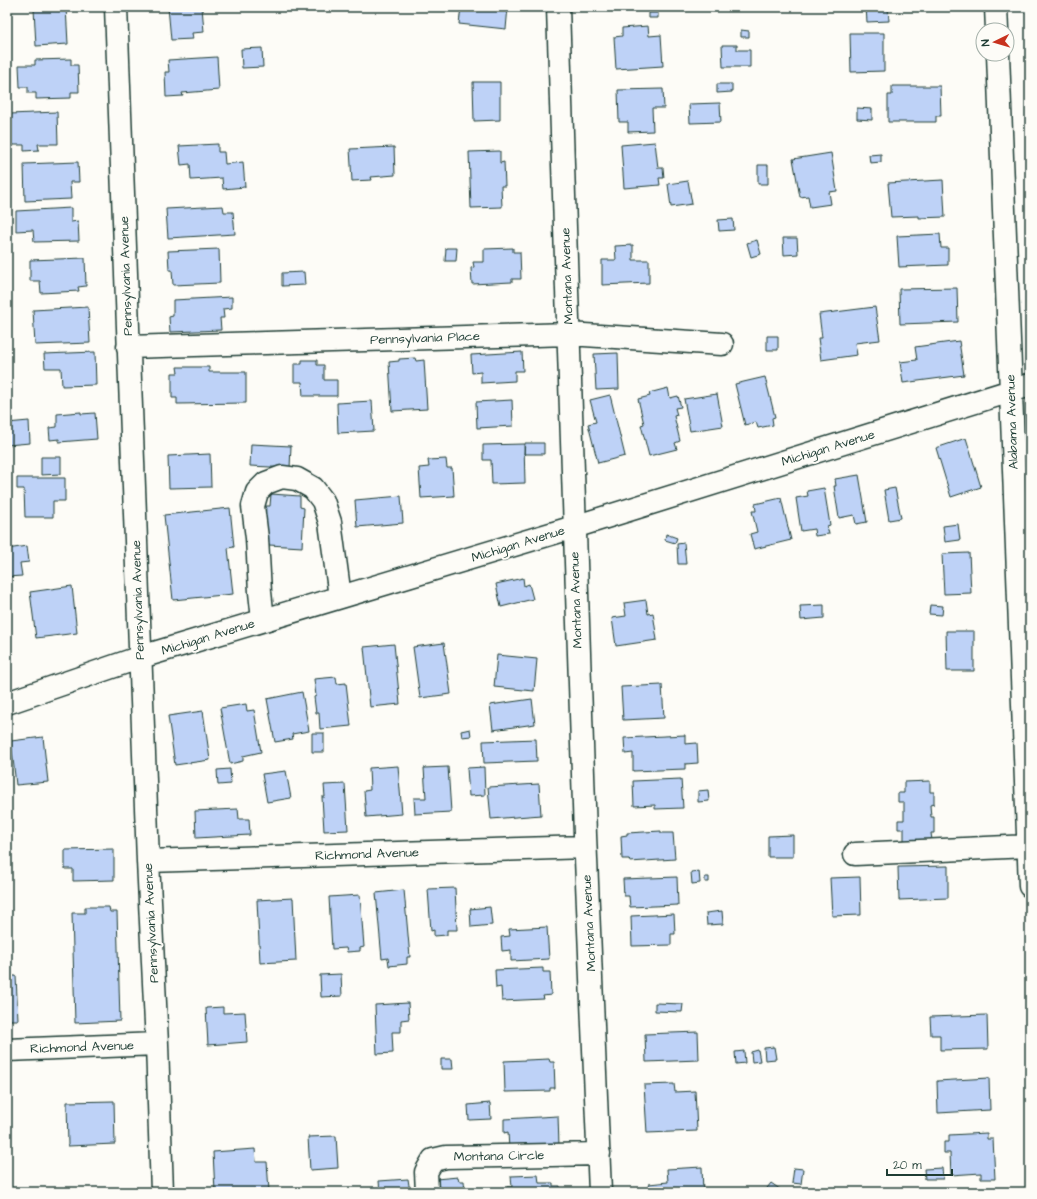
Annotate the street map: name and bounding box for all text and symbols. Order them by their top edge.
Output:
north arrow [975,22,1015,62]
text: N [978,39,993,47]
street label: Pennsylvania Avenue [115,216,138,336]
street label: Montana Avenue [556,227,578,325]
street label: Pennsylvania Place [370,327,480,350]
street label: Alabama Avenue [1001,374,1023,470]
street label: Michigan Avenue [779,425,877,472]
street label: Michigan Avenue [469,521,567,568]
street label: Pennsylvania Avenue [127,540,150,660]
street label: Montana Avenue [565,551,587,649]
street label: Michigan Avenue [159,614,257,661]
street label: Richmond Avenue [315,843,419,865]
street label: Pennsylvania Avenue [139,863,164,983]
street label: Montana Avenue [577,874,601,972]
street label: Richmond Avenue [30,1036,134,1058]
street label: Montana Circle [454,1146,544,1166]
scale bar [887,1151,952,1177]
text: 20 m [893,1157,922,1174]

